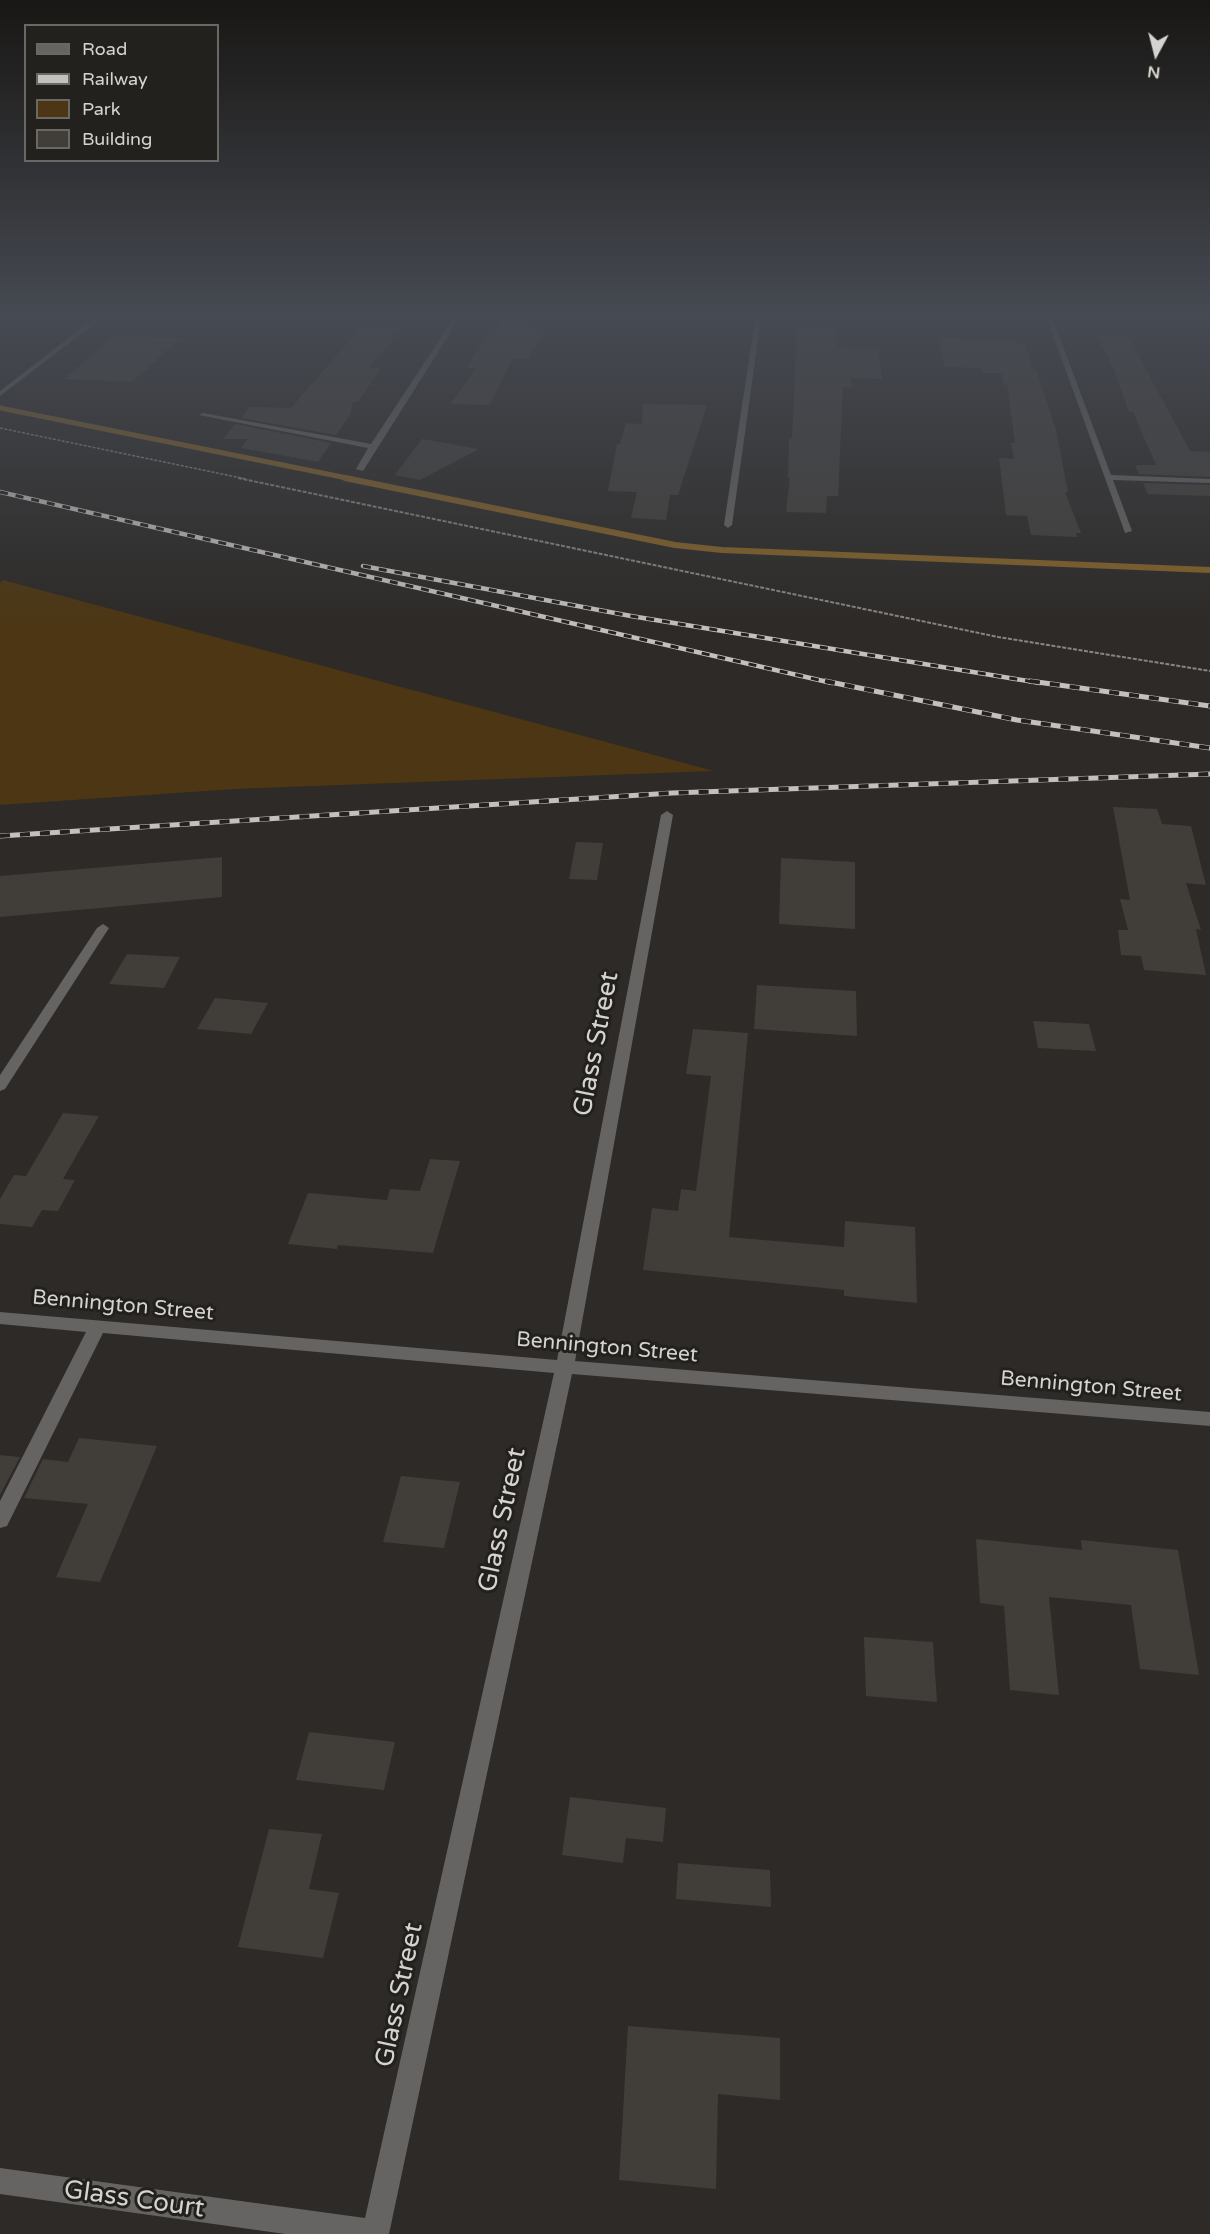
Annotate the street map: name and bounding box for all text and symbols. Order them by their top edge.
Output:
legend [24,24,219,162]
north arrow [1126,24,1186,84]
text: Road [82,38,127,60]
text: N [1146,61,1161,83]
text: Railway [82,68,148,90]
text: Park [82,98,120,120]
text: Building [82,128,152,150]
street label: Glass Street [568,969,626,1119]
street label: Bennington Street [31,1286,215,1326]
street label: Bennington Street [515,1328,699,1368]
street label: Bennington Street [999,1367,1183,1407]
street label: Glass Street [472,1445,534,1595]
street label: Glass Street [369,1920,431,2070]
street label: Glass Court [62,2175,206,2225]

